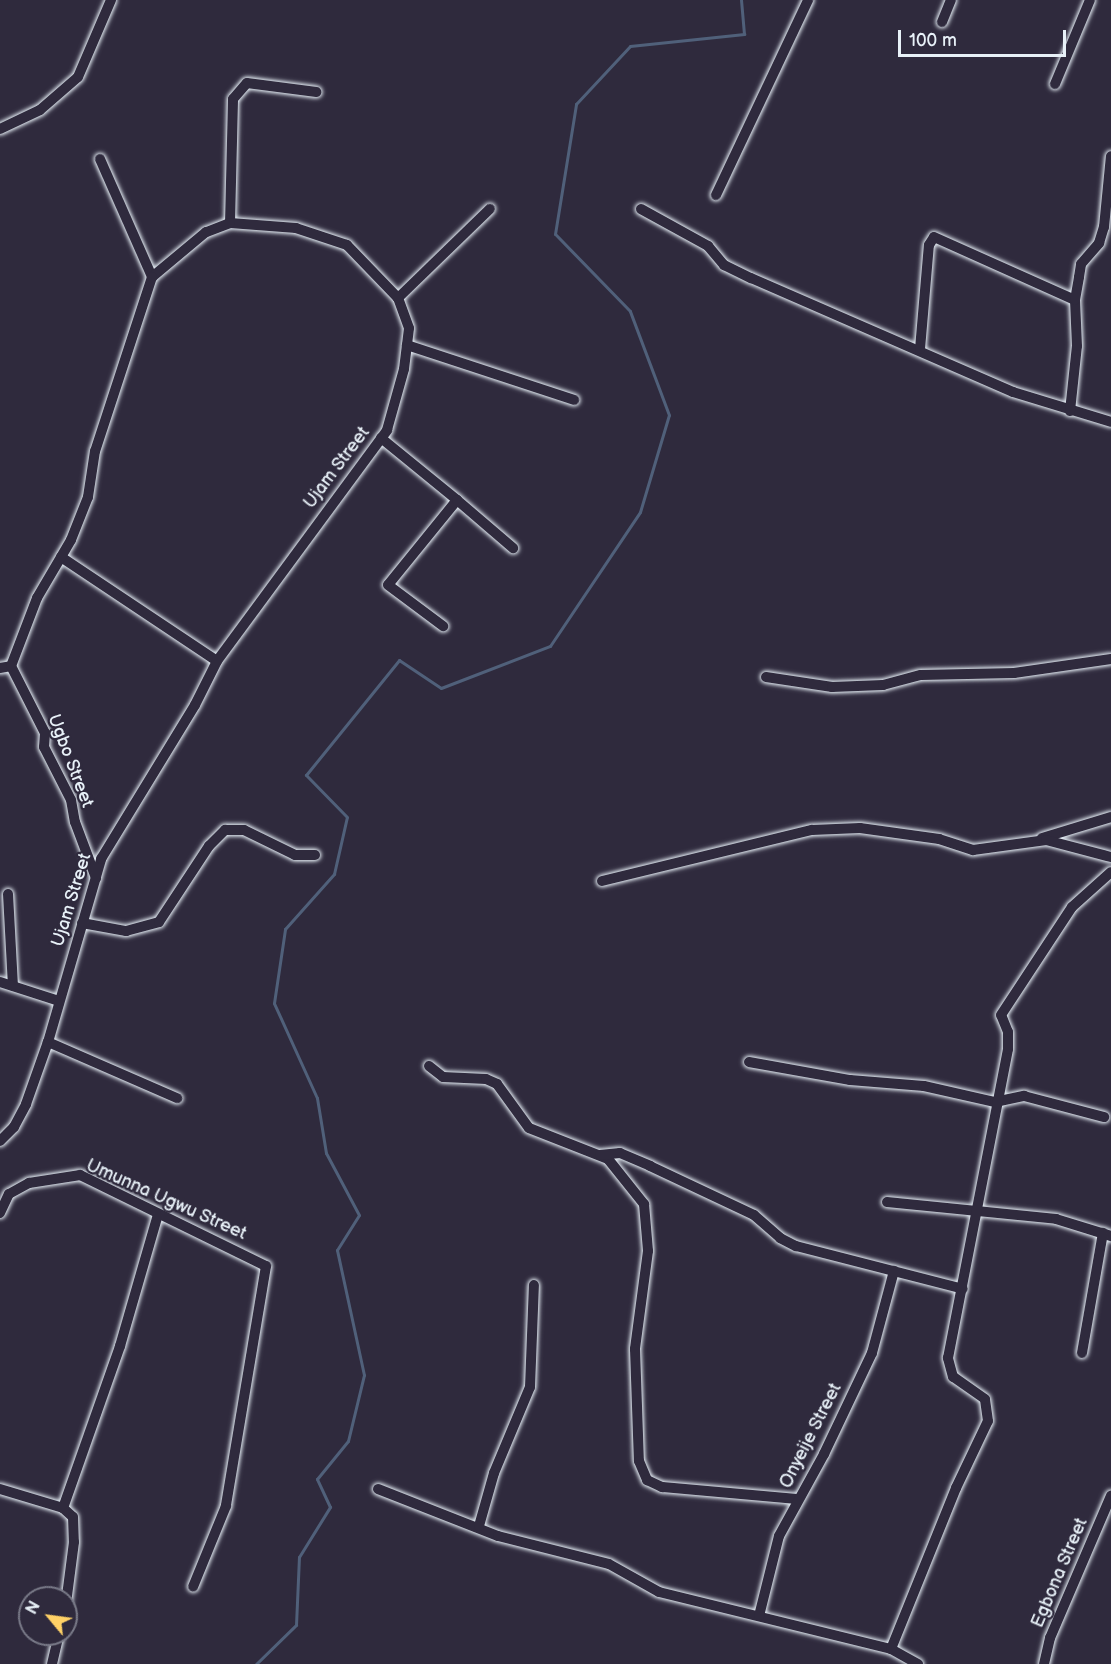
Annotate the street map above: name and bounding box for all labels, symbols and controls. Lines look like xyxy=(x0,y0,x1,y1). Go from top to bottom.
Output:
scale bar xyxy=(901,18,1069,56)
text: 100 m xyxy=(909,30,957,51)
street label: Ujam Street xyxy=(299,423,375,513)
street label: Ugbo Street xyxy=(42,711,98,811)
street label: Ujam Street xyxy=(48,851,96,949)
street label: Umunna Ugwu Street xyxy=(82,1155,250,1245)
street label: Onyeije Street xyxy=(775,1380,847,1492)
street label: Egbona Street xyxy=(1027,1515,1093,1631)
north arrow xyxy=(18,1586,78,1646)
text: N xyxy=(22,1598,45,1618)

